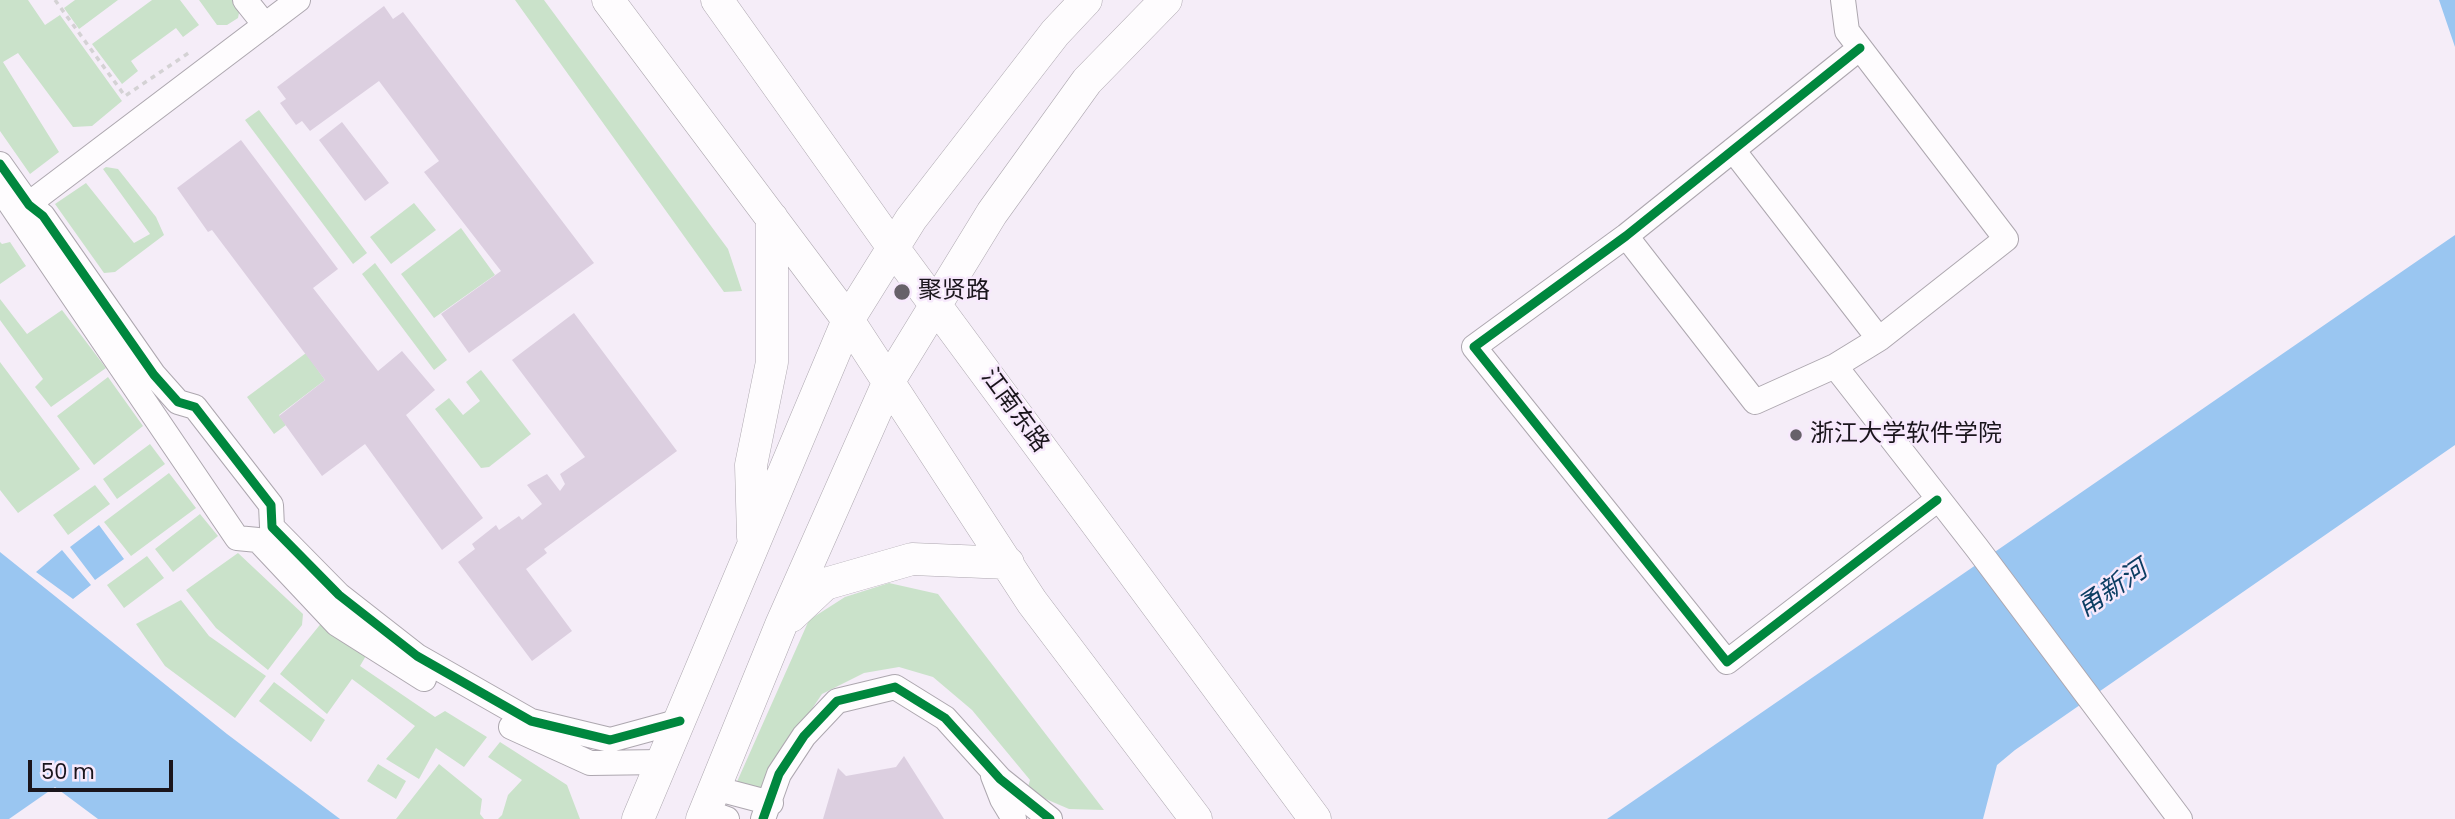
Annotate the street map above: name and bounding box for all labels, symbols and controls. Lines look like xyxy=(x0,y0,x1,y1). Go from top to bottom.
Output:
place label: 聚贤路 xyxy=(918,278,990,306)
marker: 聚贤路 xyxy=(892,282,912,302)
street label: 江南东路 xyxy=(974,364,1054,458)
place label: 浙江大学软件学院 xyxy=(1810,421,2002,449)
marker: 浙江大学软件学院 xyxy=(1788,427,1804,443)
water label: 甬新河 xyxy=(2072,555,2154,625)
scale bar xyxy=(32,746,177,790)
text: 50 m xyxy=(41,757,95,786)

